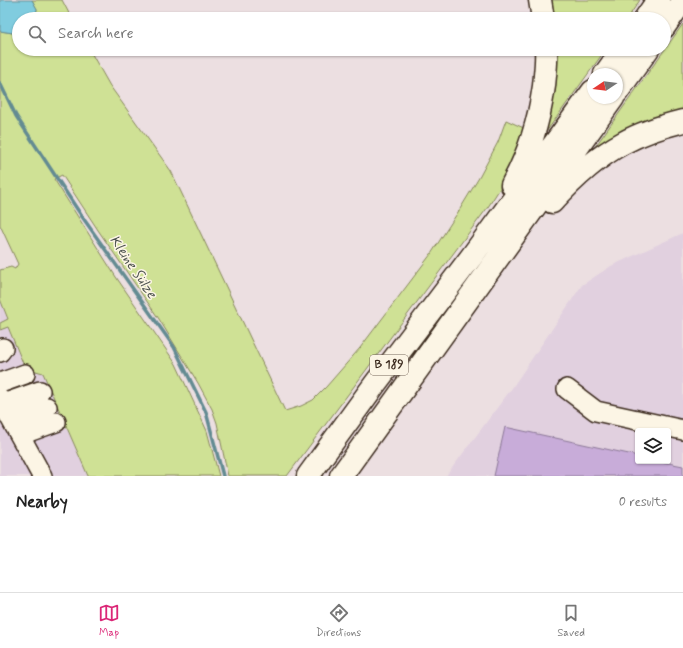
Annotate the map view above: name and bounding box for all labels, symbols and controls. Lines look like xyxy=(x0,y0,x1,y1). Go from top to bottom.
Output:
search box xyxy=(12,12,671,56)
icon: search xyxy=(26,23,48,45)
text: Search here xyxy=(58,24,134,44)
north arrow xyxy=(587,68,623,104)
water label: Kleine Sülze xyxy=(105,232,161,303)
road number: B 189 xyxy=(370,355,408,375)
map controls xyxy=(635,428,671,464)
button: layers xyxy=(635,428,671,464)
text: Nearby xyxy=(16,491,68,513)
text: 0 results xyxy=(619,494,667,511)
tab: Map xyxy=(98,602,120,640)
tab: Directions xyxy=(316,602,361,640)
tab: Saved xyxy=(557,602,585,640)

